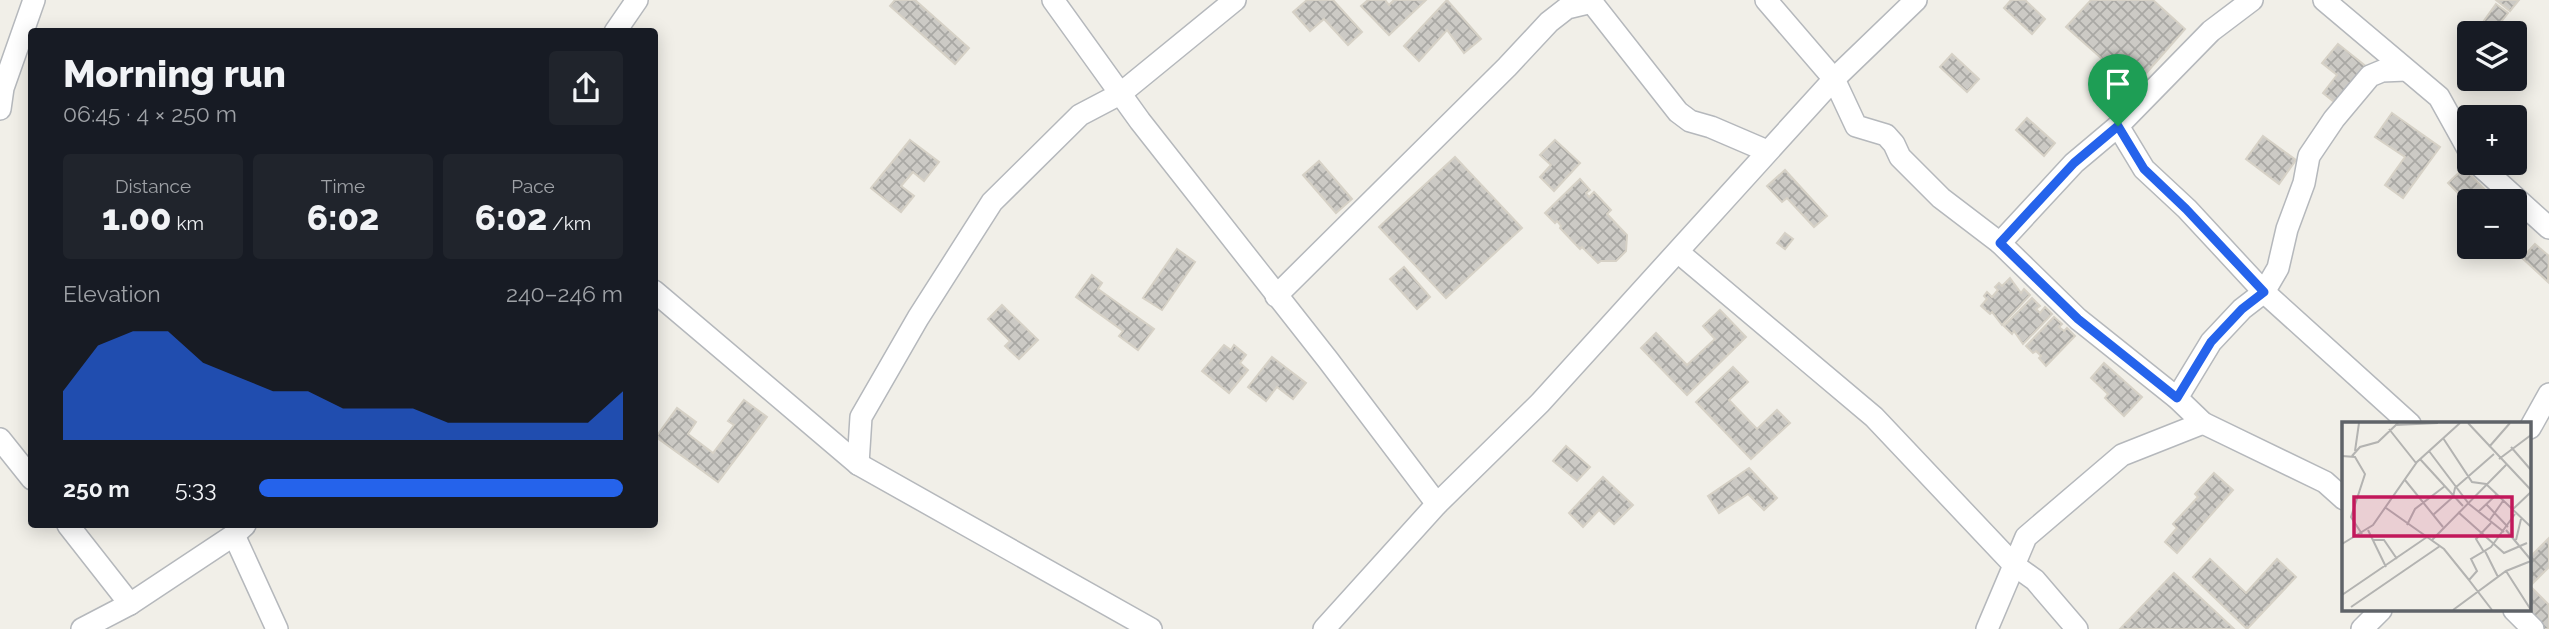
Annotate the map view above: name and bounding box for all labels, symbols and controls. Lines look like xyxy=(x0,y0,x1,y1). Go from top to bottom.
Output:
map controls xyxy=(2457,21,2527,259)
button: layers xyxy=(2457,21,2527,91)
text: Morning run xyxy=(63,51,286,96)
button: share xyxy=(549,51,623,125)
pin xyxy=(2088,54,2148,126)
icon: arrive xyxy=(2099,65,2137,103)
text: 06:45 · 4 × 250 m xyxy=(63,100,237,127)
button: + xyxy=(2457,105,2527,175)
text: Distance xyxy=(115,175,191,197)
text: Time xyxy=(321,175,365,197)
text: Pace xyxy=(511,175,555,197)
button: − xyxy=(2457,189,2527,259)
text: 1.00 xyxy=(102,197,172,238)
text: 6:02 xyxy=(307,197,379,238)
text: 6:02 xyxy=(475,197,547,238)
text: km xyxy=(172,212,204,234)
text: /km xyxy=(547,212,591,234)
text: Elevation xyxy=(63,280,161,307)
text: 240–246 m xyxy=(506,280,623,307)
inset map xyxy=(2342,422,2532,612)
text: 250 m xyxy=(63,475,130,502)
text: 5:33 xyxy=(175,475,216,502)

